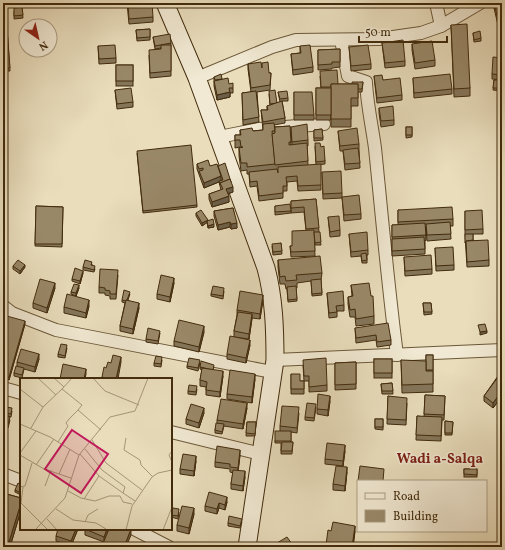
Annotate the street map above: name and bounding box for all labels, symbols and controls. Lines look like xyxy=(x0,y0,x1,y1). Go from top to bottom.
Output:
north arrow xyxy=(18,18,58,58)
scale bar xyxy=(359,18,447,44)
text: 50 m xyxy=(365,25,391,41)
text: N xyxy=(35,37,50,54)
inset map xyxy=(20,378,172,530)
district label: Wadi a-Salqa xyxy=(397,450,483,469)
legend xyxy=(357,480,487,532)
text: Road xyxy=(393,489,420,505)
text: Building xyxy=(393,509,438,525)

